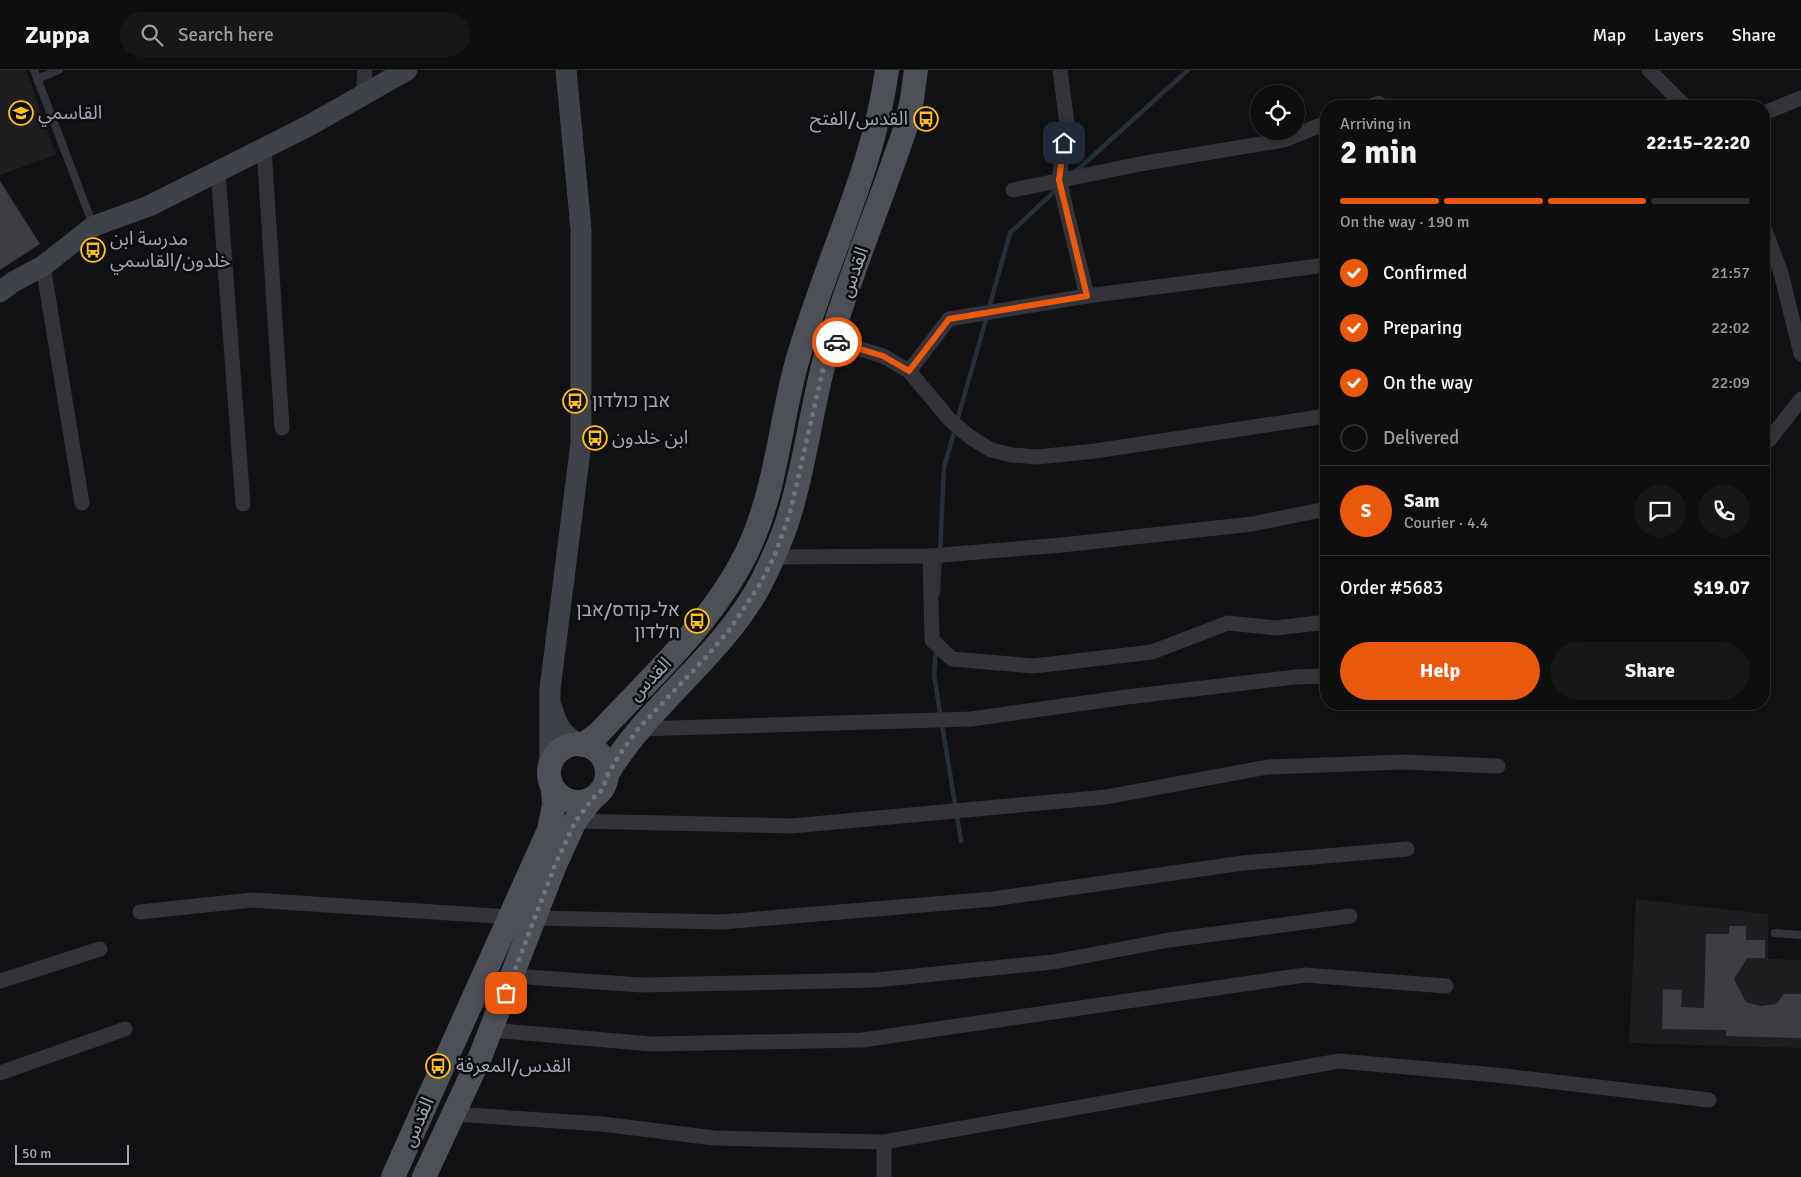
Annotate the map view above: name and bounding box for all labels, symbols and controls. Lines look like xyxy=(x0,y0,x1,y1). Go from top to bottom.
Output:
search box xyxy=(120,12,470,57)
text: Zuppa xyxy=(25,20,90,50)
icon: search xyxy=(138,21,166,49)
text: Search here xyxy=(178,23,274,47)
text: Map xyxy=(1593,24,1626,46)
text: Layers xyxy=(1654,24,1704,46)
text: Share xyxy=(1732,24,1776,46)
map controls xyxy=(1250,85,1305,140)
button: locate xyxy=(1250,85,1305,140)
school or university icon: القاسمي xyxy=(8,100,34,126)
place label: القاسمي xyxy=(38,101,102,127)
bus stop icon: القدس/الفتح xyxy=(913,106,939,132)
place label: القدس/الفتح xyxy=(810,107,908,133)
text: Arriving in xyxy=(1340,114,1411,134)
pin xyxy=(1043,122,1085,164)
icon: home xyxy=(1050,129,1078,157)
text: 22:15–22:20 xyxy=(1646,131,1750,155)
text: 2 min xyxy=(1340,133,1417,172)
text: On the way · 190 m xyxy=(1340,212,1470,232)
place label: مدرسة ابن خلدون/القاسمي xyxy=(110,227,231,275)
bus stop icon: مدرسة ابن خلدون/القاسمي xyxy=(80,237,106,263)
street label: القدس xyxy=(834,243,874,301)
icon: check xyxy=(1340,259,1368,287)
text: Confirmed xyxy=(1383,261,1467,285)
text: 21:57 xyxy=(1711,263,1750,283)
icon: check xyxy=(1340,314,1368,342)
text: Preparing xyxy=(1383,316,1462,340)
courier xyxy=(812,317,862,367)
text: 22:02 xyxy=(1711,318,1750,338)
icon: car xyxy=(823,328,851,356)
icon: check xyxy=(1340,369,1368,397)
text: On the way xyxy=(1383,371,1473,395)
text: 22:09 xyxy=(1711,373,1750,393)
bus stop icon: אבן כולדון xyxy=(562,388,588,414)
place label: אבן כולדון xyxy=(592,389,670,413)
bus stop icon: ابن خلدون xyxy=(582,425,608,451)
place label: ابن خلدون xyxy=(612,426,688,450)
text: Delivered xyxy=(1383,426,1459,450)
button: chat xyxy=(1634,485,1686,537)
button: phone xyxy=(1698,485,1750,537)
text: Sam xyxy=(1404,489,1440,513)
text: S xyxy=(1361,499,1371,523)
text: Courier · 4.4 xyxy=(1404,513,1488,533)
text: Order #5683 xyxy=(1340,576,1443,600)
text: $19.07 xyxy=(1693,576,1750,600)
place label: אל-קודס/אבן ח׳לדון xyxy=(576,598,680,644)
bus stop icon: אל-קודס/אבן ח׳לדון xyxy=(684,608,710,634)
button: Help xyxy=(1340,642,1540,700)
button: Share xyxy=(1550,642,1750,700)
street label: القدس xyxy=(623,652,677,706)
pin xyxy=(485,972,527,1014)
icon: bag xyxy=(492,979,520,1007)
bus stop icon: القدس/المعرفة xyxy=(425,1053,451,1079)
place label: القدس/المعرفة xyxy=(456,1054,571,1078)
street label: القدس xyxy=(396,1093,440,1151)
scale bar xyxy=(15,1142,129,1165)
text: 50 m xyxy=(22,1145,51,1162)

